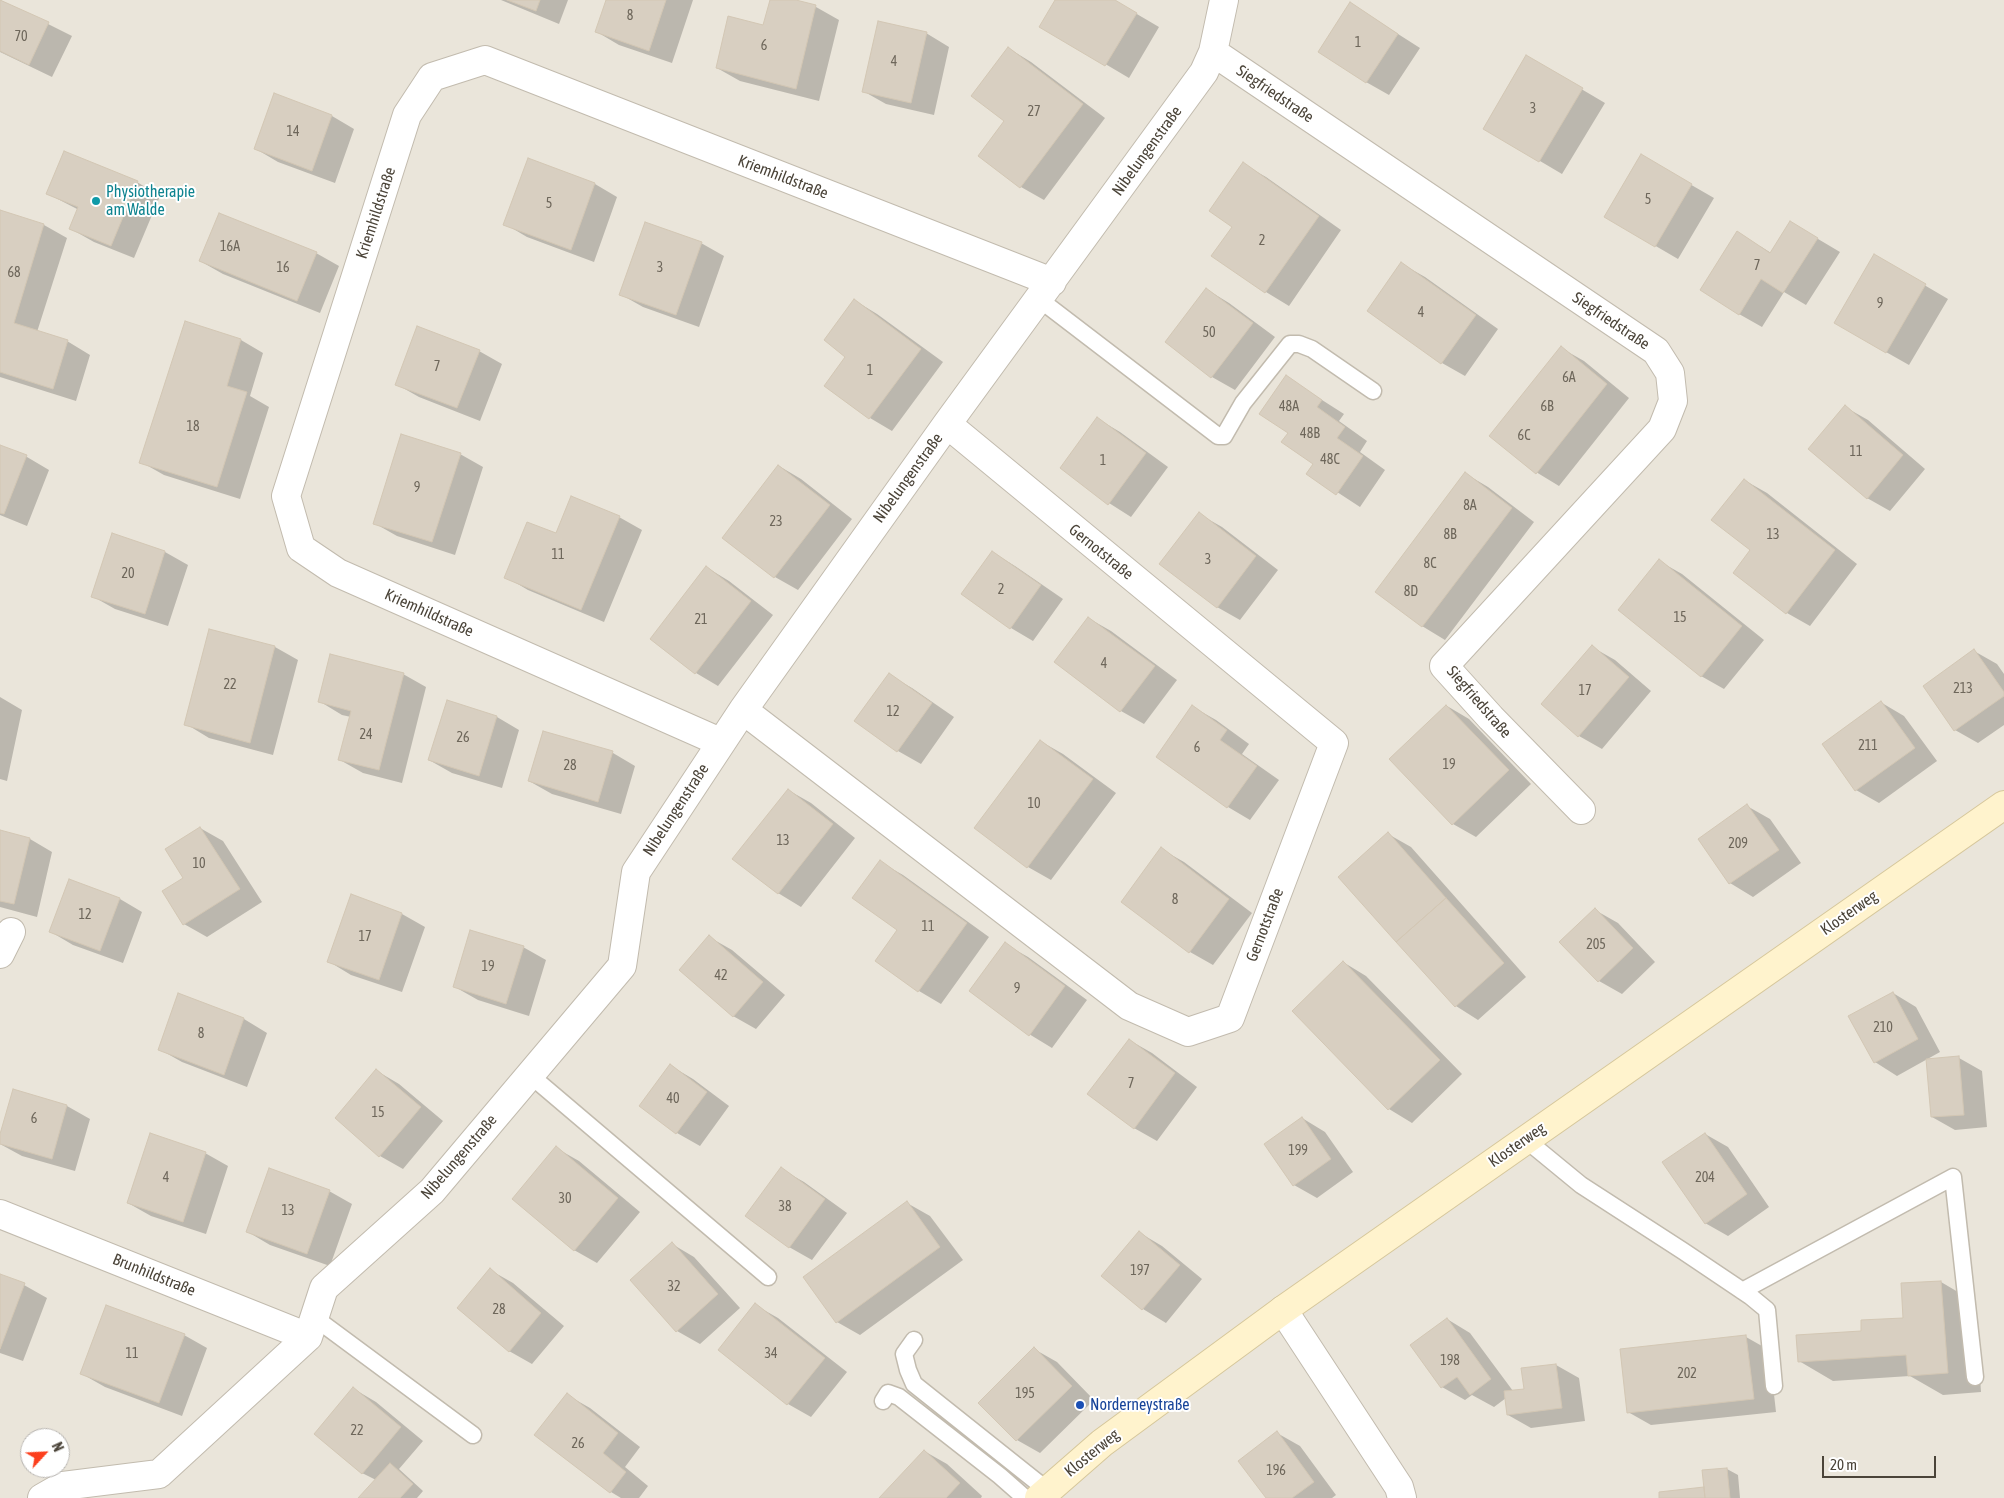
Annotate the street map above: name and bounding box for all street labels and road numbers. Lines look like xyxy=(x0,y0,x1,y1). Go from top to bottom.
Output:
street label: Siegfriedstraße xyxy=(1233,61,1317,127)
street label: Nibelungenstraße xyxy=(1108,102,1186,200)
street label: Kriemhildstraße xyxy=(735,151,831,203)
street label: Kriemhildstraße xyxy=(352,165,400,261)
street label: Siegfriedstraße xyxy=(1569,288,1653,354)
street label: Nibelungenstraße xyxy=(869,429,947,527)
street label: Gernotstraße xyxy=(1065,520,1137,584)
street label: Kriemhildstraße xyxy=(382,585,476,641)
street label: Siegfriedstraße xyxy=(1443,662,1515,742)
street label: Nibelungenstraße xyxy=(639,760,713,860)
street label: Gernotstraße xyxy=(1242,886,1288,964)
street label: Klosterweg xyxy=(1817,886,1881,940)
street label: Nibelungenstraße xyxy=(417,1111,501,1203)
street label: Klosterweg xyxy=(1485,1118,1549,1172)
street label: Brunhildstraße xyxy=(110,1250,198,1300)
street label: Klosterweg xyxy=(1061,1425,1123,1481)

